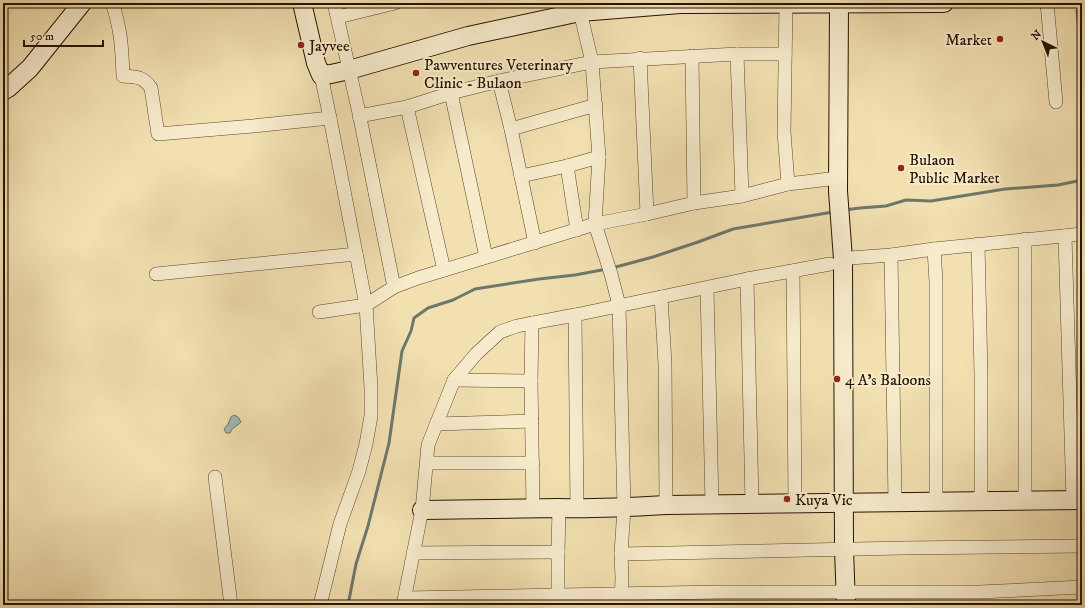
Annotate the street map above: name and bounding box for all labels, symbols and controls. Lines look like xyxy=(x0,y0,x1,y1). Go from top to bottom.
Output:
scale bar xyxy=(24,22,103,48)
north arrow xyxy=(1023,22,1063,62)
text: N xyxy=(1029,27,1045,44)
text: 50 m xyxy=(30,29,54,44)
place label: Market xyxy=(945,30,992,50)
marker: Market xyxy=(995,34,1005,44)
place label: Jayvee xyxy=(307,36,350,56)
marker: Jayvee xyxy=(296,40,306,50)
place label: Pawventures Veterinary Clinic - Bulaon xyxy=(424,55,573,93)
marker: Pawventures Veterinary Clinic - Bulaon xyxy=(411,68,421,78)
place label: Bulaon Public Market xyxy=(909,150,1000,188)
marker: Bulaon Public Market xyxy=(896,163,906,173)
place label: 4 A's Baloons xyxy=(845,370,931,390)
marker: 4 A's Baloons xyxy=(832,374,842,384)
place label: Kuya Vic xyxy=(795,490,853,510)
marker: Kuya Vic xyxy=(782,494,792,504)

